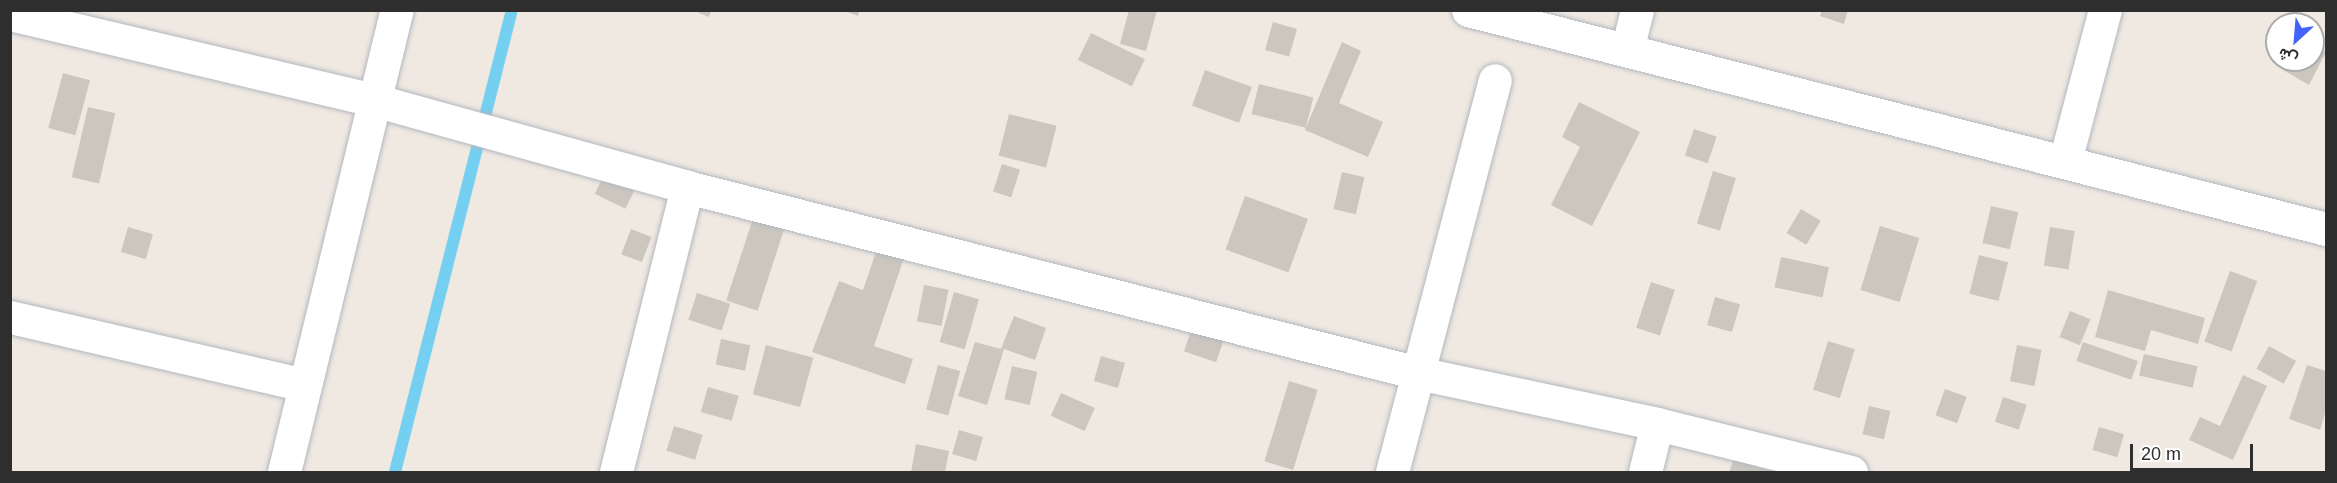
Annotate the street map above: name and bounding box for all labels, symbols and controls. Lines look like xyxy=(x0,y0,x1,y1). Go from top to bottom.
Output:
north arrow xyxy=(2265,12,2325,72)
text: ش xyxy=(2275,45,2300,69)
scale bar xyxy=(2133,432,2256,470)
text: 20 m xyxy=(2141,444,2181,464)

